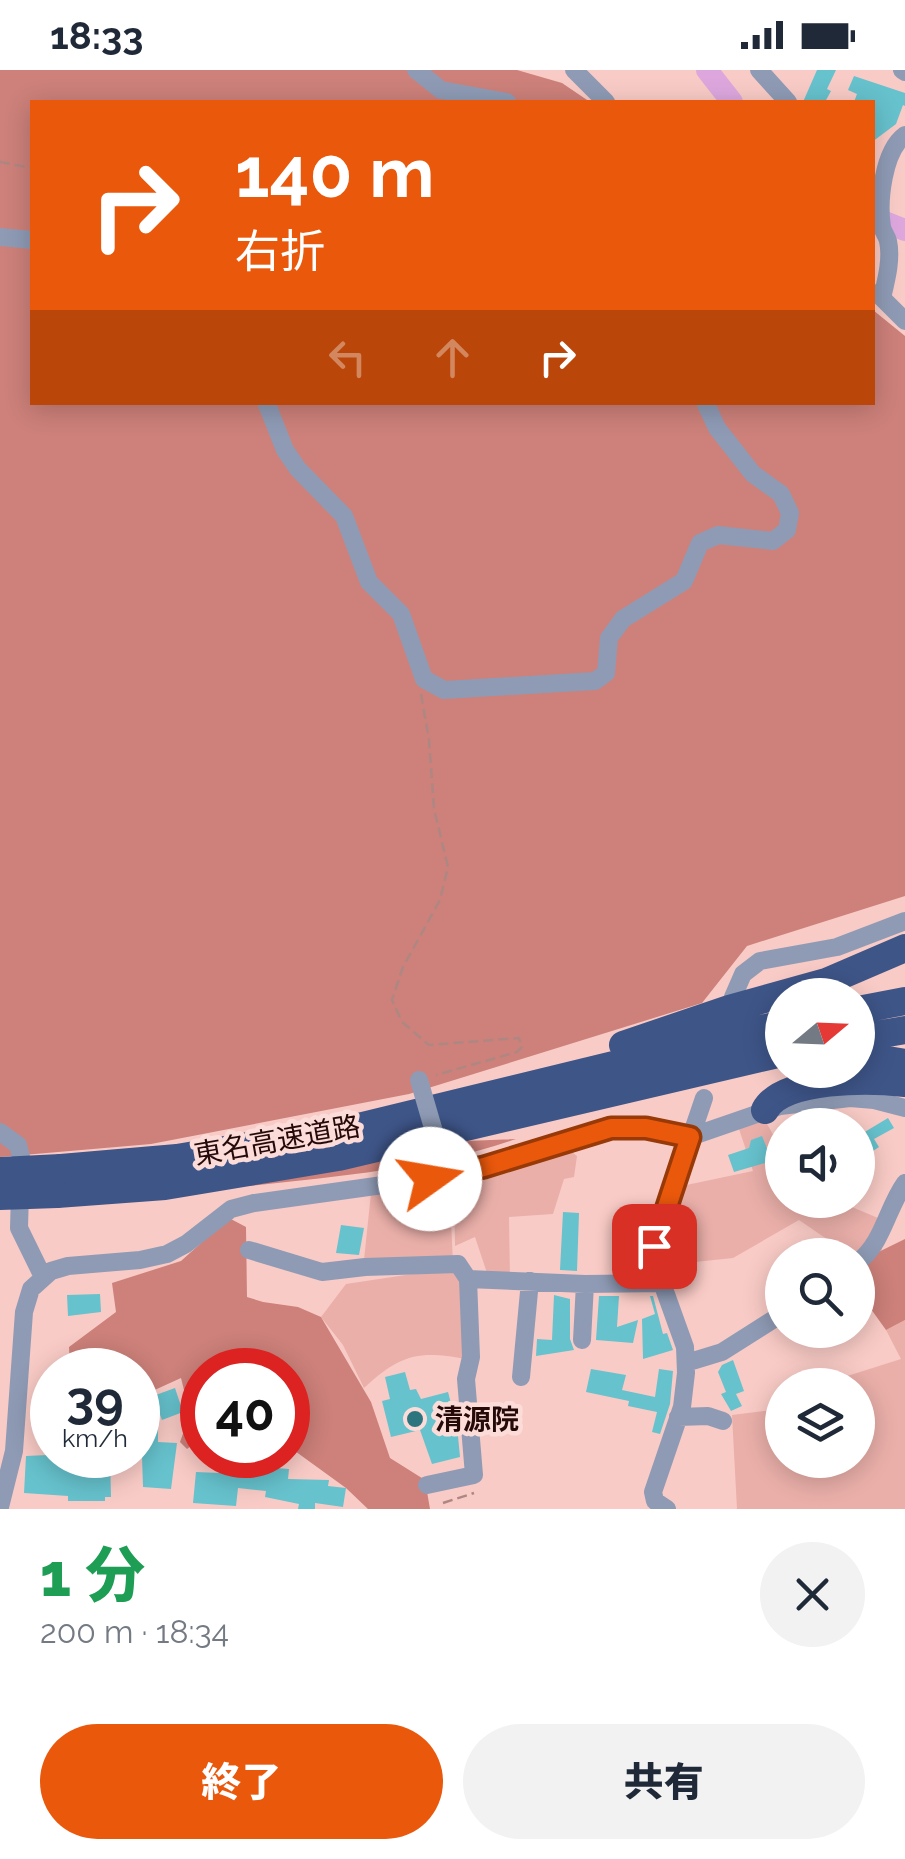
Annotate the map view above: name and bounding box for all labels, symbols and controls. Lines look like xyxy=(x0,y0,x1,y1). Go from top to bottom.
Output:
text: 18:33 xyxy=(50,13,144,58)
text: 140 m xyxy=(235,131,435,213)
icon: right xyxy=(70,140,200,270)
text: 右折 xyxy=(235,225,325,278)
icon: left xyxy=(320,330,375,385)
icon: ahead xyxy=(425,330,480,385)
icon: right xyxy=(530,330,585,385)
north arrow xyxy=(765,978,875,1088)
map controls xyxy=(765,978,875,1478)
button: sound xyxy=(765,1108,875,1218)
street label: 東名高速道路 xyxy=(191,1110,363,1171)
position arrow xyxy=(378,1127,482,1231)
pin xyxy=(612,1204,697,1289)
icon: arrive xyxy=(627,1219,682,1274)
button: search xyxy=(765,1238,875,1348)
speed limit sign: 40 xyxy=(180,1348,310,1478)
button: layers xyxy=(765,1368,875,1478)
text: 39 xyxy=(66,1371,124,1430)
place label: 清源院 xyxy=(435,1403,519,1436)
marker: 清源院 xyxy=(404,1408,426,1430)
text: km/h xyxy=(62,1423,128,1453)
text: 1 分 xyxy=(40,1540,145,1610)
button: close xyxy=(760,1542,865,1647)
text: 200 m · 18:34 xyxy=(40,1613,229,1650)
button: 終了 xyxy=(40,1724,443,1839)
button: 共有 xyxy=(463,1724,865,1839)

